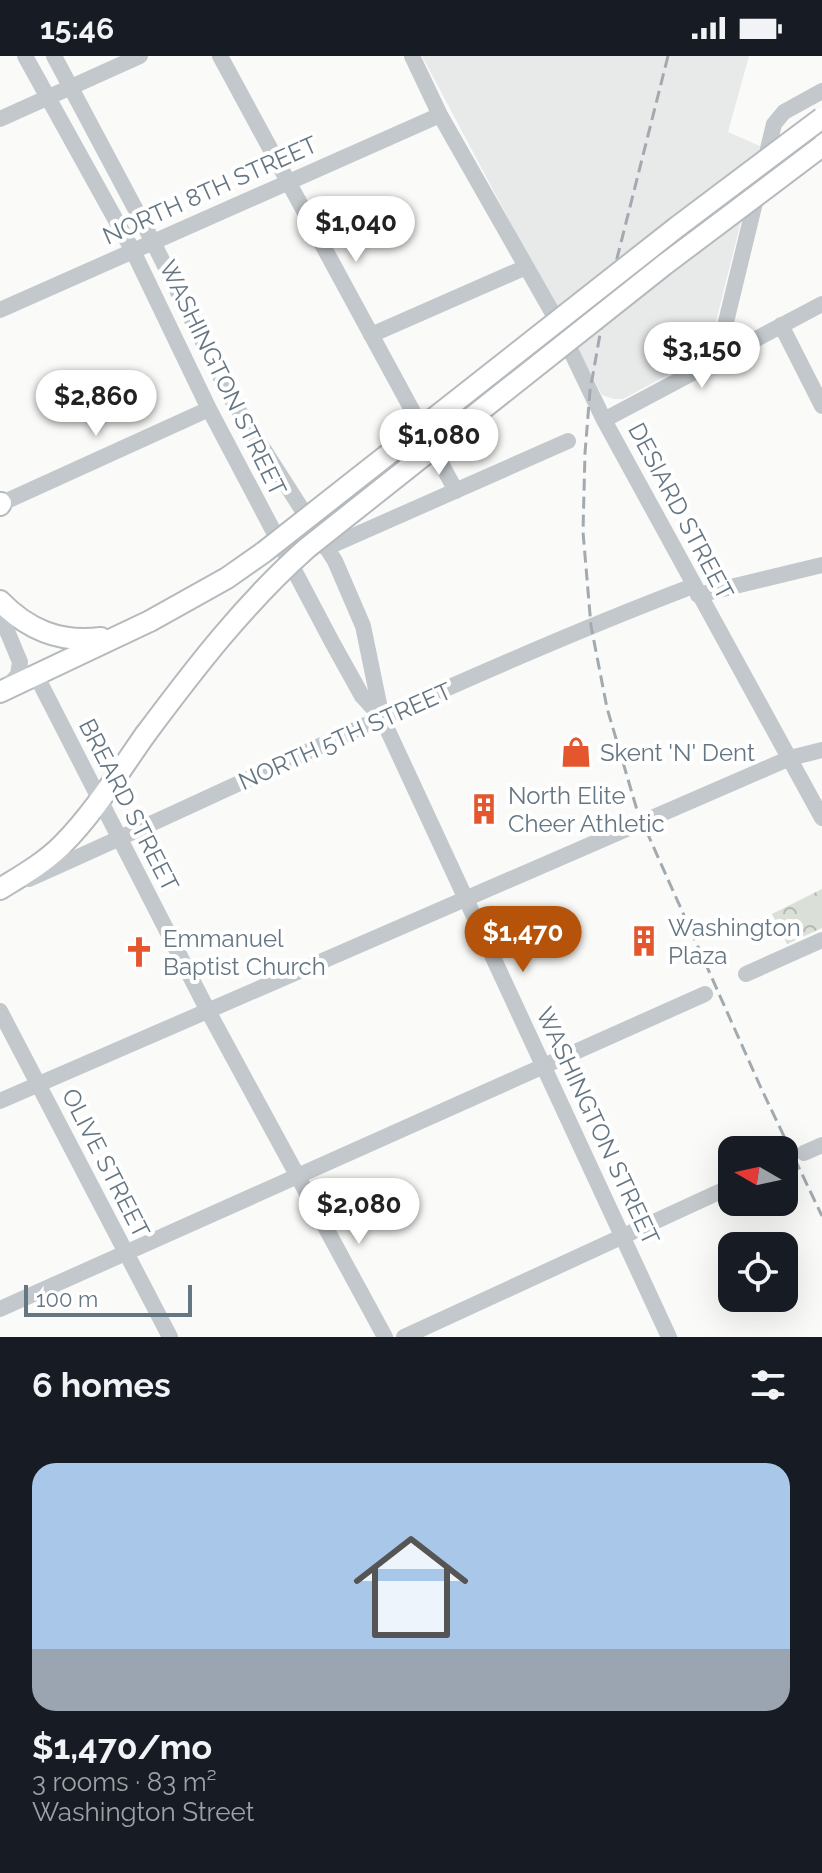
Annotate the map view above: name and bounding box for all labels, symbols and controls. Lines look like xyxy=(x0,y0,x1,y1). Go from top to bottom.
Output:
text: 15:46 xyxy=(40,11,114,46)
street label: NORTH 8TH STREET xyxy=(98,129,322,250)
pin: $1,040 xyxy=(291,196,421,264)
text: $1,040 xyxy=(315,207,397,237)
street label: WASHINGTON STREET xyxy=(153,255,293,501)
pin: $3,150 xyxy=(637,322,767,390)
text: $3,150 xyxy=(662,333,742,363)
pin: $2,860 xyxy=(31,370,161,438)
text: $2,860 xyxy=(54,381,138,411)
pin: $1,080 xyxy=(374,409,504,477)
street label: DESIARD STREET xyxy=(622,418,740,605)
text: $1,080 xyxy=(398,420,481,450)
street label: NORTH 5TH STREET xyxy=(234,676,456,796)
street label: BREARD STREET xyxy=(73,714,185,897)
shop icon: Skent 'N' Dent xyxy=(559,735,593,769)
place label: Skent 'N' Dent xyxy=(600,738,755,767)
place label: North Elite Cheer Athletic xyxy=(508,781,665,838)
building icon: North Elite Cheer Athletic xyxy=(467,792,501,826)
pin: $1,470 xyxy=(458,906,588,974)
place label: Washington Plaza xyxy=(668,913,801,970)
text: $1,470 xyxy=(483,917,563,947)
place label: Emmanuel Baptist Church xyxy=(163,924,326,981)
building icon: Washington Plaza xyxy=(627,924,661,958)
church icon: Emmanuel Baptist Church xyxy=(122,935,156,969)
street label: WASHINGTON STREET xyxy=(530,1003,666,1250)
street label: OLIVE STREET xyxy=(56,1083,156,1243)
north arrow xyxy=(718,1136,798,1216)
map controls xyxy=(718,1136,798,1312)
pin: $2,080 xyxy=(294,1178,424,1246)
text: $2,080 xyxy=(317,1189,401,1219)
button: locate xyxy=(718,1232,798,1312)
scale bar xyxy=(24,1281,192,1317)
text: 100 m xyxy=(36,1286,98,1312)
icon: filters xyxy=(746,1363,790,1407)
text: 6 homes xyxy=(32,1365,171,1405)
icon: home xyxy=(339,1515,483,1659)
text: $1,470/mo xyxy=(32,1727,212,1767)
text: 3 rooms · 83 m² xyxy=(32,1767,217,1797)
text: Washington Street xyxy=(32,1797,254,1827)

